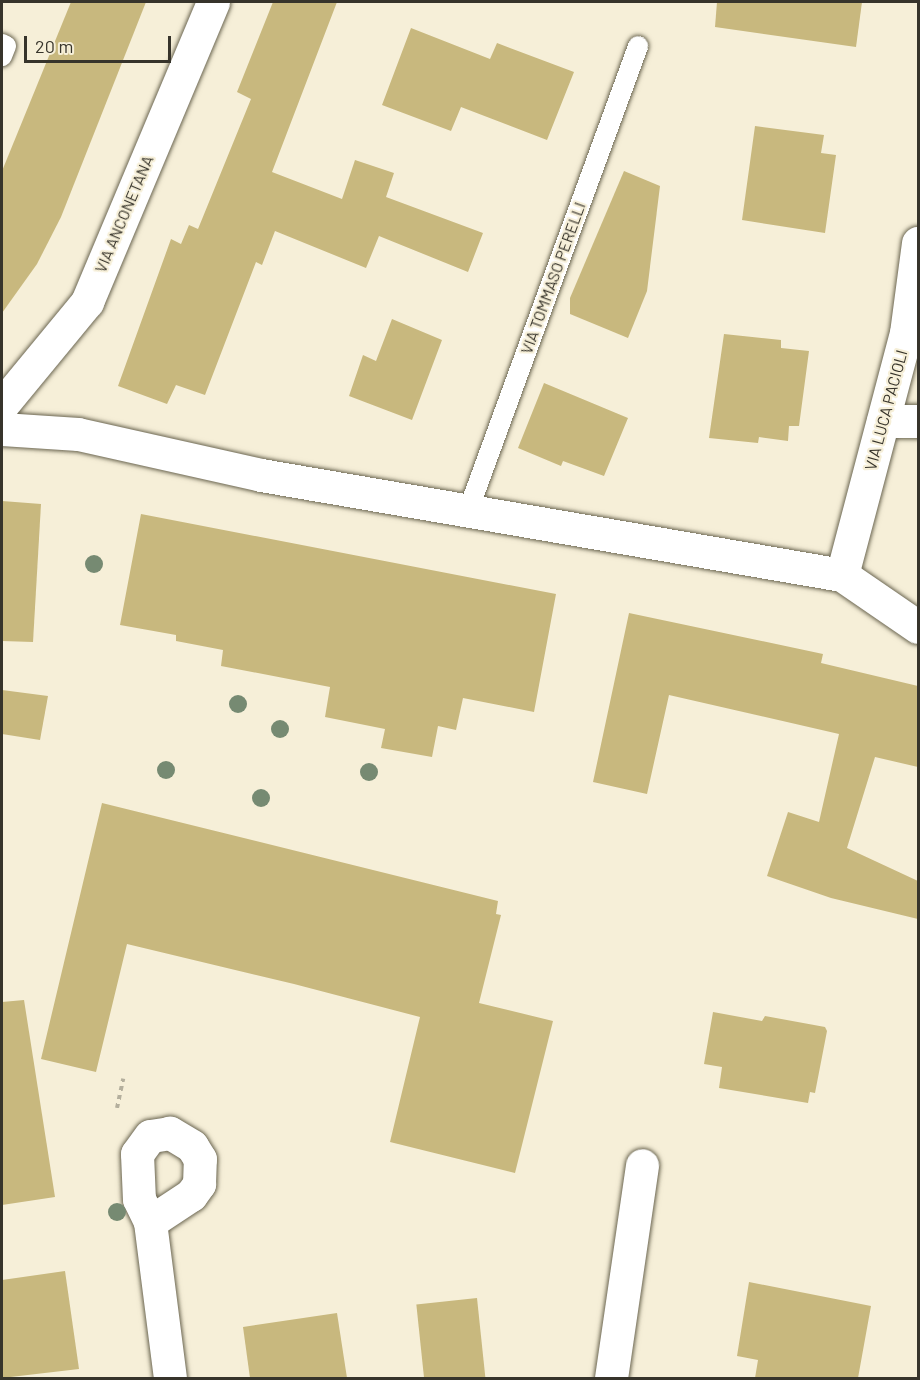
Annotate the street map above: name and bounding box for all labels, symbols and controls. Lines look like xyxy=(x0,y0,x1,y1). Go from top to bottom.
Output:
scale bar xyxy=(27,24,174,62)
text: 20 m xyxy=(35,35,73,57)
street label: VIA ANCONETANA xyxy=(91,153,157,275)
street label: VIA TOMMASO PERELLI xyxy=(517,199,589,357)
street label: VIA LUCA PACIOLI xyxy=(861,348,911,472)

